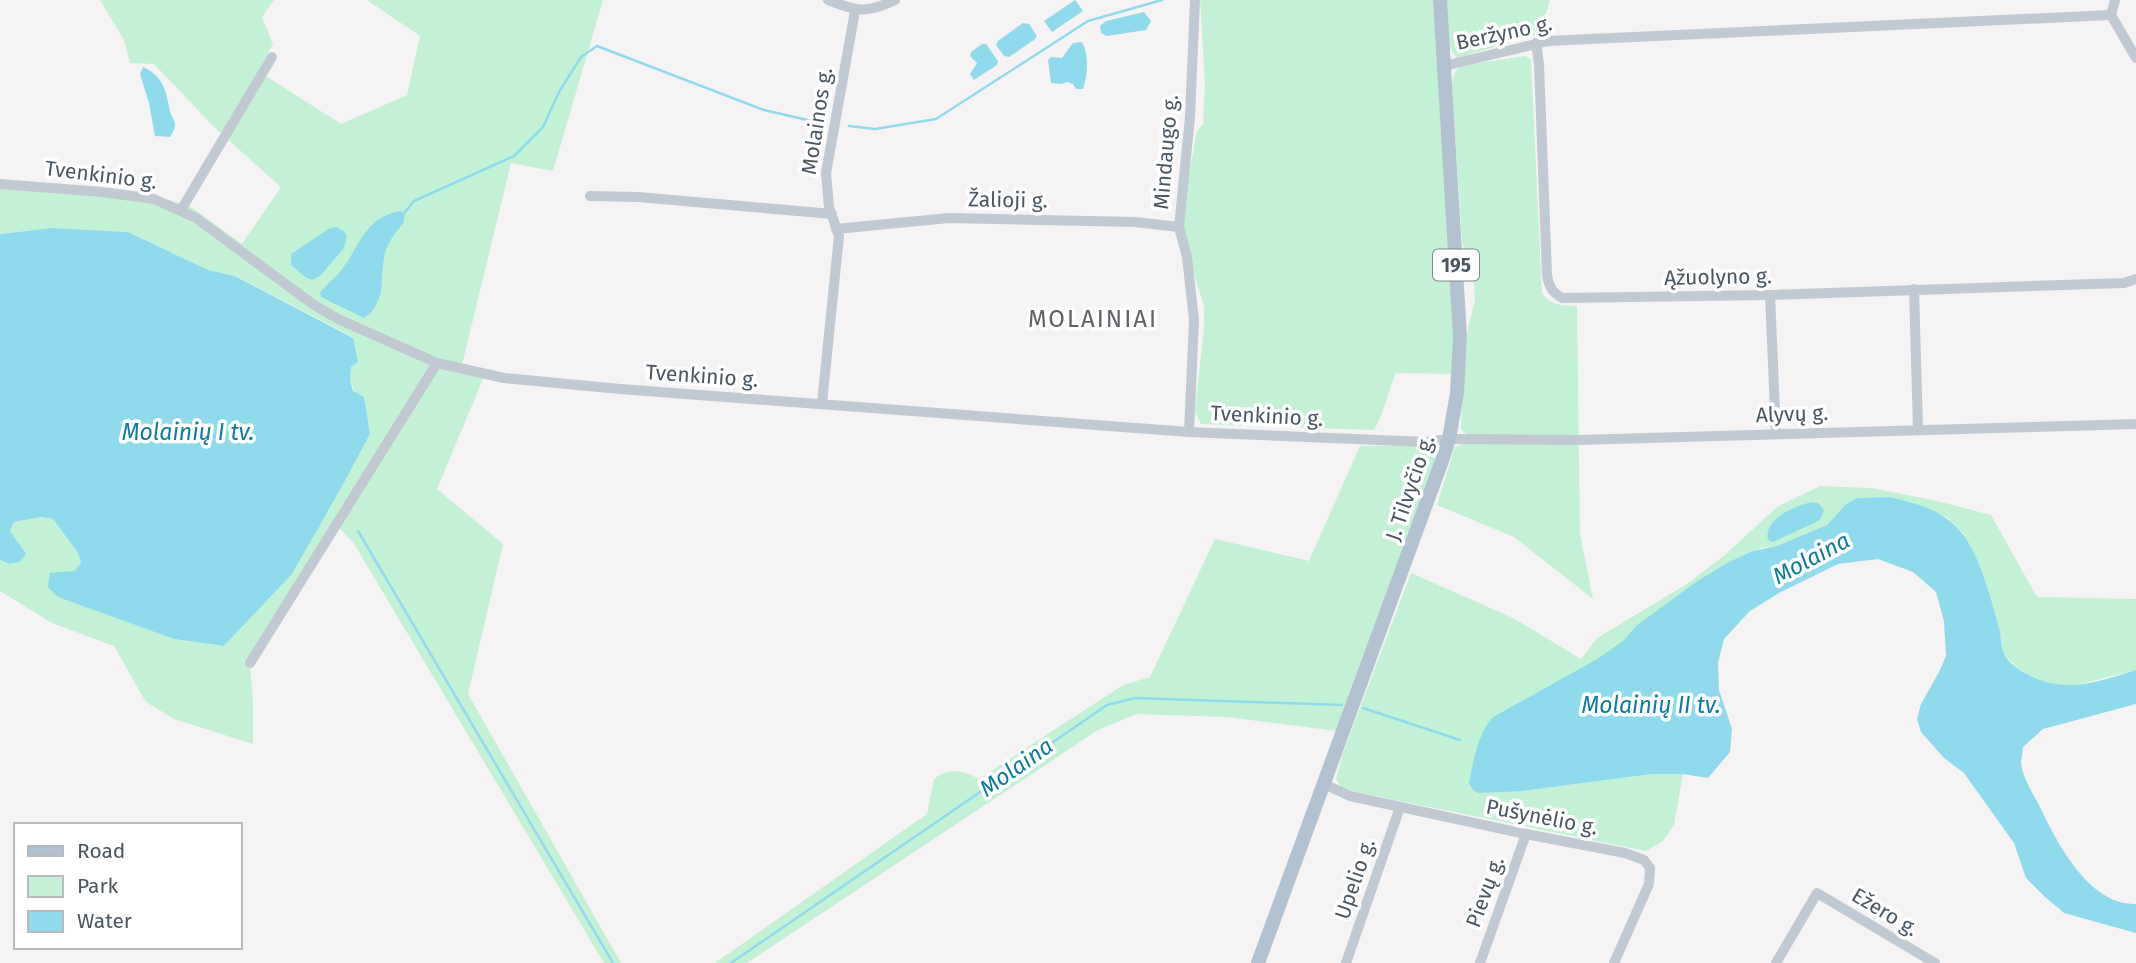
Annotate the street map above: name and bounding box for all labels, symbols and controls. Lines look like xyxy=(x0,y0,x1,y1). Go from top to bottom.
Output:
street label: Beržyno g. xyxy=(1454,10,1554,56)
street label: Molainos g. xyxy=(796,66,838,176)
street label: Mindaugo g. xyxy=(1148,94,1184,210)
street label: Tvenkinio g. xyxy=(43,155,159,195)
street label: Žalioji g. xyxy=(968,186,1048,214)
road number: 195 xyxy=(1433,249,1479,280)
street label: Ąžuolyno g. xyxy=(1664,263,1772,291)
district label: MOLAINIAI xyxy=(1028,305,1158,333)
street label: Tvenkinio g. xyxy=(645,359,759,393)
street label: Tvenkinio g. xyxy=(1210,400,1324,432)
street label: Alyvų g. xyxy=(1755,400,1829,428)
water label: Molainių I tv. xyxy=(122,418,254,446)
street label: J. Tilvyčio g. xyxy=(1380,432,1440,544)
water label: Molaina xyxy=(1768,526,1854,590)
water label: Molainių II tv. xyxy=(1581,691,1721,719)
water label: Molaina xyxy=(974,732,1058,802)
street label: Pušynėlio g. xyxy=(1484,793,1600,841)
legend xyxy=(14,823,242,949)
street label: Upelio g. xyxy=(1329,835,1381,923)
text: Road xyxy=(77,838,125,864)
street label: Pievų g. xyxy=(1460,853,1510,931)
text: Park xyxy=(77,873,119,899)
street label: Ežero g. xyxy=(1847,882,1923,942)
text: Water xyxy=(77,908,132,934)

